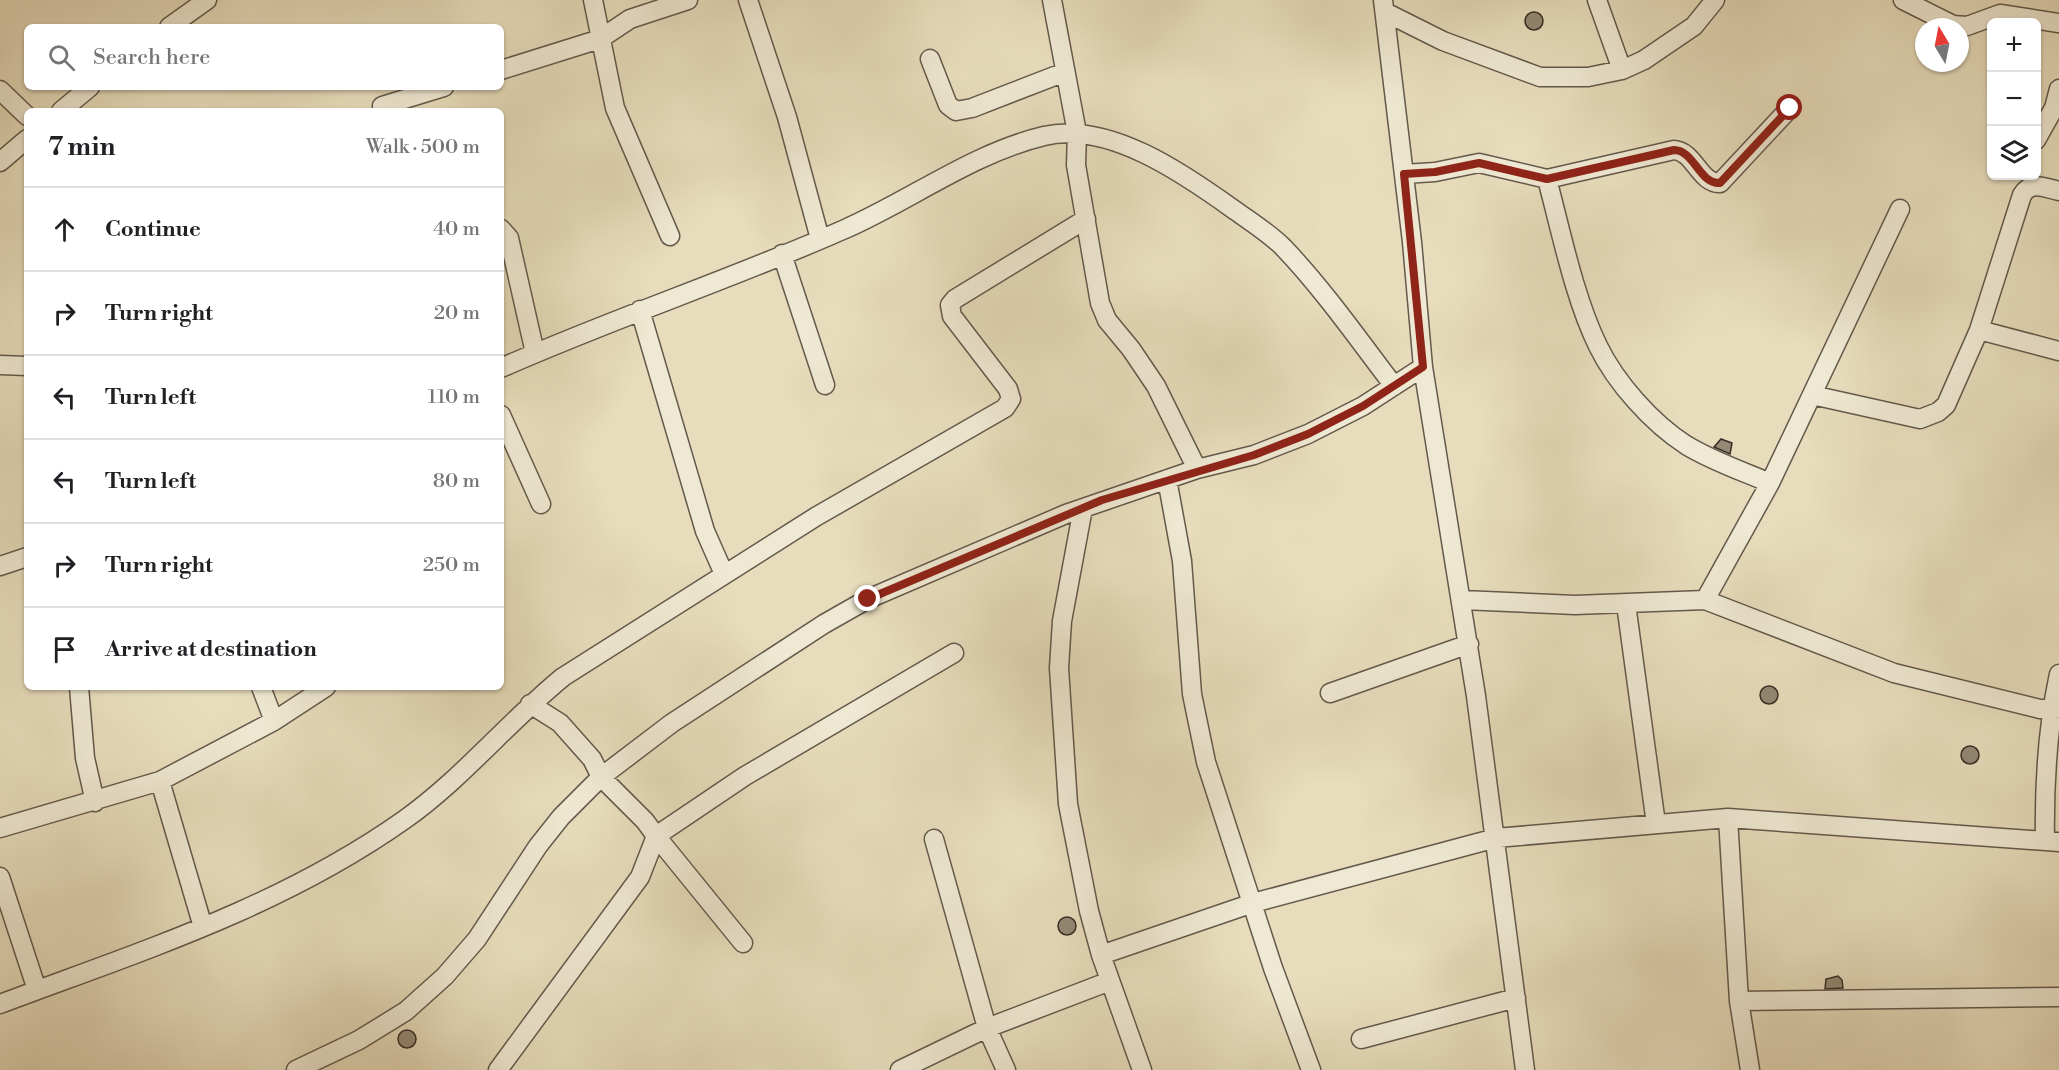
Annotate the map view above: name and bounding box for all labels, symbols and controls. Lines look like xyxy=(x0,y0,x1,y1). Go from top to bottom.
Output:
north arrow xyxy=(1915,18,1969,72)
map controls xyxy=(1987,18,2041,180)
button: + xyxy=(1987,18,2041,72)
search box xyxy=(24,24,504,90)
icon: search xyxy=(45,41,78,74)
text: Search here xyxy=(93,44,210,71)
button: − xyxy=(1987,72,2041,126)
route start xyxy=(1776,94,1802,120)
button: layers xyxy=(1987,126,2041,180)
text: 7 min xyxy=(48,131,115,163)
text: Walk · 500 m xyxy=(366,135,480,160)
icon: ahead xyxy=(48,213,81,246)
text: Continue xyxy=(105,216,201,243)
text: 40 m xyxy=(433,217,480,242)
icon: right xyxy=(48,297,81,330)
text: Turn right xyxy=(105,300,213,327)
text: 20 m xyxy=(434,301,480,326)
icon: left xyxy=(48,381,81,414)
text: Turn left xyxy=(105,384,196,411)
text: 110 m xyxy=(428,385,480,410)
icon: left xyxy=(48,465,81,498)
text: Turn left xyxy=(105,468,196,495)
text: 80 m xyxy=(433,469,480,494)
icon: right xyxy=(48,549,81,582)
text: Turn right xyxy=(105,552,213,579)
text: 250 m xyxy=(423,553,480,578)
route end xyxy=(854,585,880,611)
icon: arrive xyxy=(48,633,81,666)
text: Arrive at destination xyxy=(105,636,317,663)

